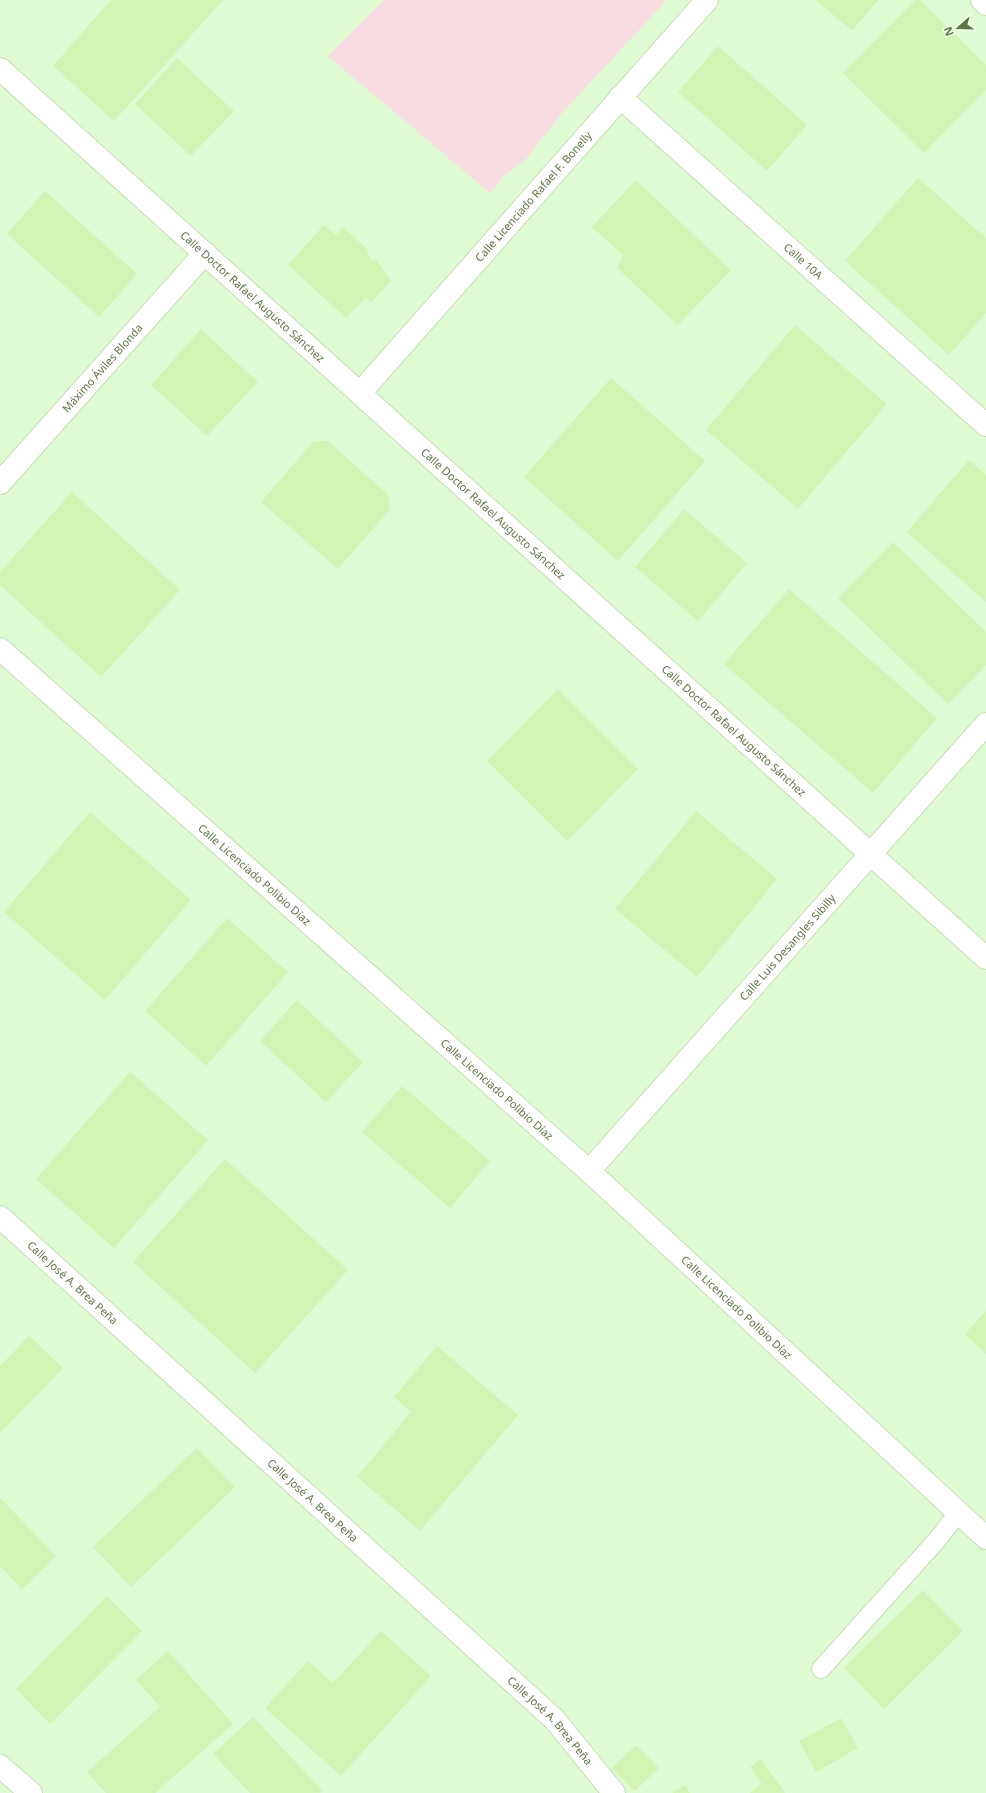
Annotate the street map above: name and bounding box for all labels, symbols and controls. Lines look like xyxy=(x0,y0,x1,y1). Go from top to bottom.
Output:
north arrow xyxy=(938,8,978,48)
text: N xyxy=(940,25,957,38)
street label: Calle Licenciado Rafael F. Bonelly xyxy=(471,128,595,265)
street label: Calle Doctor Rafael Augusto Sánchez xyxy=(177,227,328,365)
street label: Calle 10A xyxy=(781,239,827,283)
street label: Máximo Áviles Blonda xyxy=(59,320,146,415)
street label: Calle Doctor Rafael Augusto Sánchez xyxy=(418,444,569,582)
street label: Calle Doctor Rafael Augusto Sánchez xyxy=(659,661,810,799)
street label: Calle Licenciado Polibio Díaz xyxy=(195,820,314,928)
street label: Calle Luis Desangles Sibilly xyxy=(736,890,839,1004)
street label: Calle Licenciado Polibio Díaz xyxy=(438,1035,557,1143)
street label: Calle José A. Brea Peña xyxy=(24,1237,121,1327)
street label: Calle Licenciado Polibio Díaz xyxy=(678,1252,796,1362)
street label: Calle José A. Brea Peña xyxy=(264,1455,362,1545)
street label: Calle José A. Brea Peña xyxy=(505,1673,596,1768)

